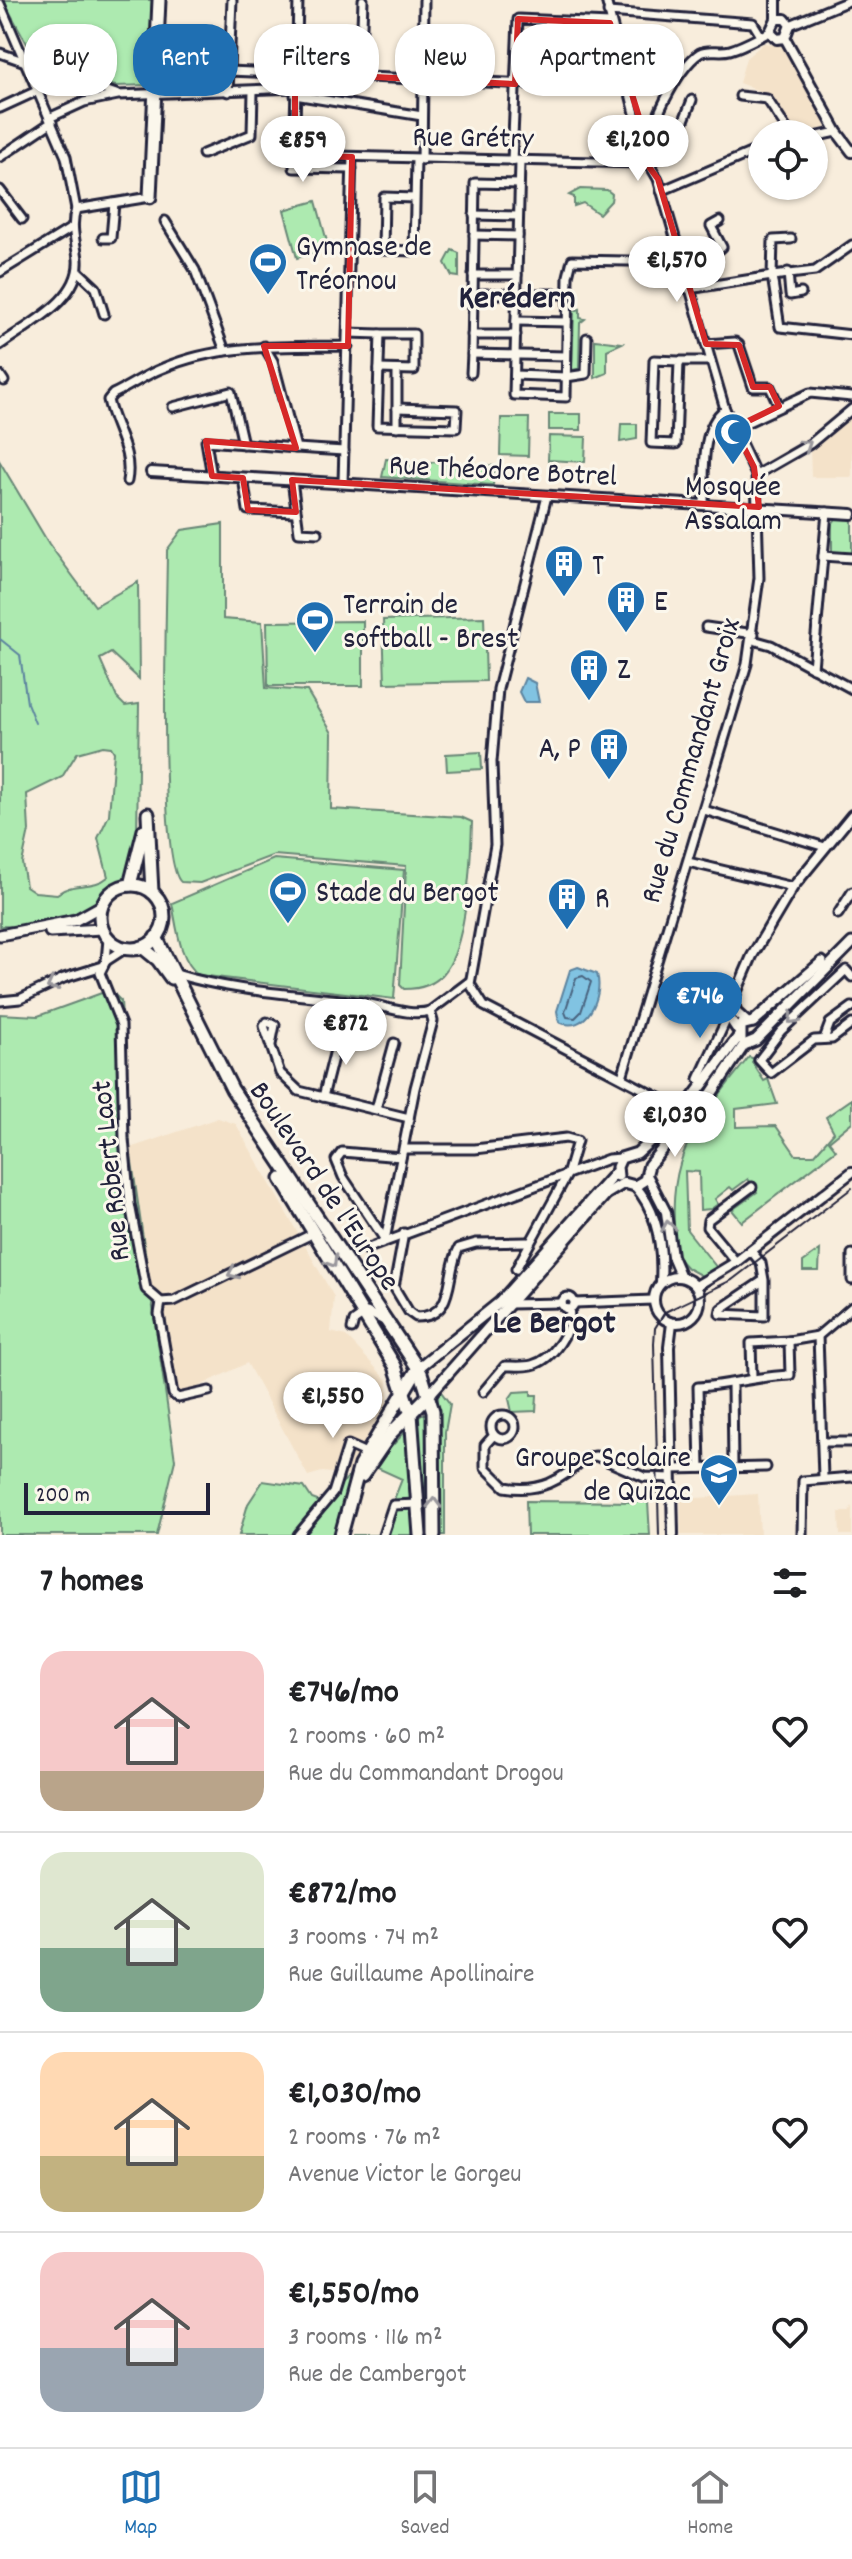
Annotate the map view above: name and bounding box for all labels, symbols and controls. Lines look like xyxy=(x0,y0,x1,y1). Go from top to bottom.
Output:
chip: Buy xyxy=(24,24,117,96)
chip: Rent xyxy=(133,24,238,96)
chip: Filters xyxy=(254,24,379,96)
chip: New xyxy=(395,24,495,96)
chip: Apartment xyxy=(511,24,684,96)
pin: €1,200 xyxy=(573,115,703,183)
pin: €859 xyxy=(256,116,350,184)
street label: Rue Grétry xyxy=(412,118,535,163)
map controls xyxy=(748,120,828,200)
button: locate xyxy=(748,120,828,200)
text: €1,200 xyxy=(606,122,670,159)
text: €859 xyxy=(279,123,327,160)
place label: Gymnase de Tréornou xyxy=(296,228,432,305)
pin: €1,570 xyxy=(612,236,742,304)
sports icon: Gymnase de Tréornou xyxy=(247,241,289,296)
text: €1,570 xyxy=(646,243,708,280)
district label: Kerédern xyxy=(458,276,576,325)
mosque icon: Mosquée Assalam xyxy=(712,411,754,466)
one-way arrow xyxy=(798,439,812,454)
street label: Rue Théodore Botrel xyxy=(388,446,618,501)
place label: Mosquée Assalam xyxy=(684,468,782,545)
building icon: T xyxy=(543,543,585,598)
place label: T xyxy=(592,547,604,590)
building icon: E xyxy=(605,579,647,634)
place label: E xyxy=(654,583,668,626)
place label: Terrain de softball - Brest xyxy=(343,586,518,663)
sports icon: Terrain de softball - Brest xyxy=(294,599,336,654)
street label: Rue du Commandant Groix xyxy=(632,614,755,909)
building icon: Z xyxy=(568,647,610,702)
place label: Z xyxy=(617,651,631,694)
building icon: A, P xyxy=(588,726,630,781)
place label: A, P xyxy=(538,730,581,773)
sports icon: Stade du Bergot xyxy=(267,870,309,925)
place label: Stade du Bergot xyxy=(316,874,499,917)
building icon: R xyxy=(546,876,588,931)
place label: R xyxy=(595,880,610,923)
pin: €746 xyxy=(653,972,747,1040)
one-way arrow xyxy=(46,975,60,990)
text: €746 xyxy=(676,979,724,1016)
pin: €872 xyxy=(299,999,393,1067)
text: €872 xyxy=(323,1006,369,1043)
one-way arrow xyxy=(788,1010,803,1024)
street label: Boulevard de l'Europe xyxy=(236,1074,409,1301)
street label: Rue Robert Laot xyxy=(83,1078,144,1263)
pin: €1,030 xyxy=(610,1091,740,1159)
text: €1,030 xyxy=(642,1098,708,1135)
one-way arrow xyxy=(660,1219,677,1232)
one-way arrow xyxy=(322,1253,337,1268)
one-way arrow xyxy=(227,1264,242,1280)
district label: Le Bergot xyxy=(493,1301,616,1350)
pin: €1,550 xyxy=(268,1372,398,1440)
text: €1,550 xyxy=(301,1379,365,1416)
place label: Groupe Scolaire de Quizac xyxy=(515,1439,691,1516)
school or university icon: Groupe Scolaire de Quizac xyxy=(698,1452,740,1507)
scale bar xyxy=(24,1479,210,1515)
text: 200 m xyxy=(36,1481,90,1512)
one-way arrow xyxy=(426,1496,443,1509)
text: 7 homes xyxy=(40,1559,144,1608)
icon: filters xyxy=(768,1561,812,1605)
text: €746/mo xyxy=(288,1670,399,1719)
icon: home xyxy=(104,1683,200,1779)
icon: heart xyxy=(768,1709,812,1753)
text: 2 rooms · 60 m² xyxy=(288,1719,445,1756)
text: Rue du Commandant Drogou xyxy=(288,1756,564,1793)
text: €872/mo xyxy=(288,1871,397,1920)
icon: home xyxy=(104,1884,200,1980)
icon: heart xyxy=(768,1910,812,1954)
text: 3 rooms · 74 m² xyxy=(288,1920,439,1957)
text: Rue Guillaume Apollinaire xyxy=(288,1957,534,1994)
text: €1,030/mo xyxy=(288,2071,421,2120)
icon: home xyxy=(104,2084,200,2180)
icon: heart xyxy=(768,2110,812,2154)
text: 2 rooms · 76 m² xyxy=(288,2120,441,2157)
text: Avenue Victor le Gorgeu xyxy=(288,2157,522,2194)
text: €1,550/mo xyxy=(288,2271,419,2320)
icon: home xyxy=(104,2284,200,2380)
icon: heart xyxy=(768,2310,812,2354)
text: 3 rooms · 116 m² xyxy=(288,2320,442,2357)
text: Rue de Cambergot xyxy=(288,2357,467,2394)
tab: Map xyxy=(119,2465,163,2544)
tab: Saved xyxy=(400,2465,450,2544)
tab: Home xyxy=(687,2465,733,2544)

